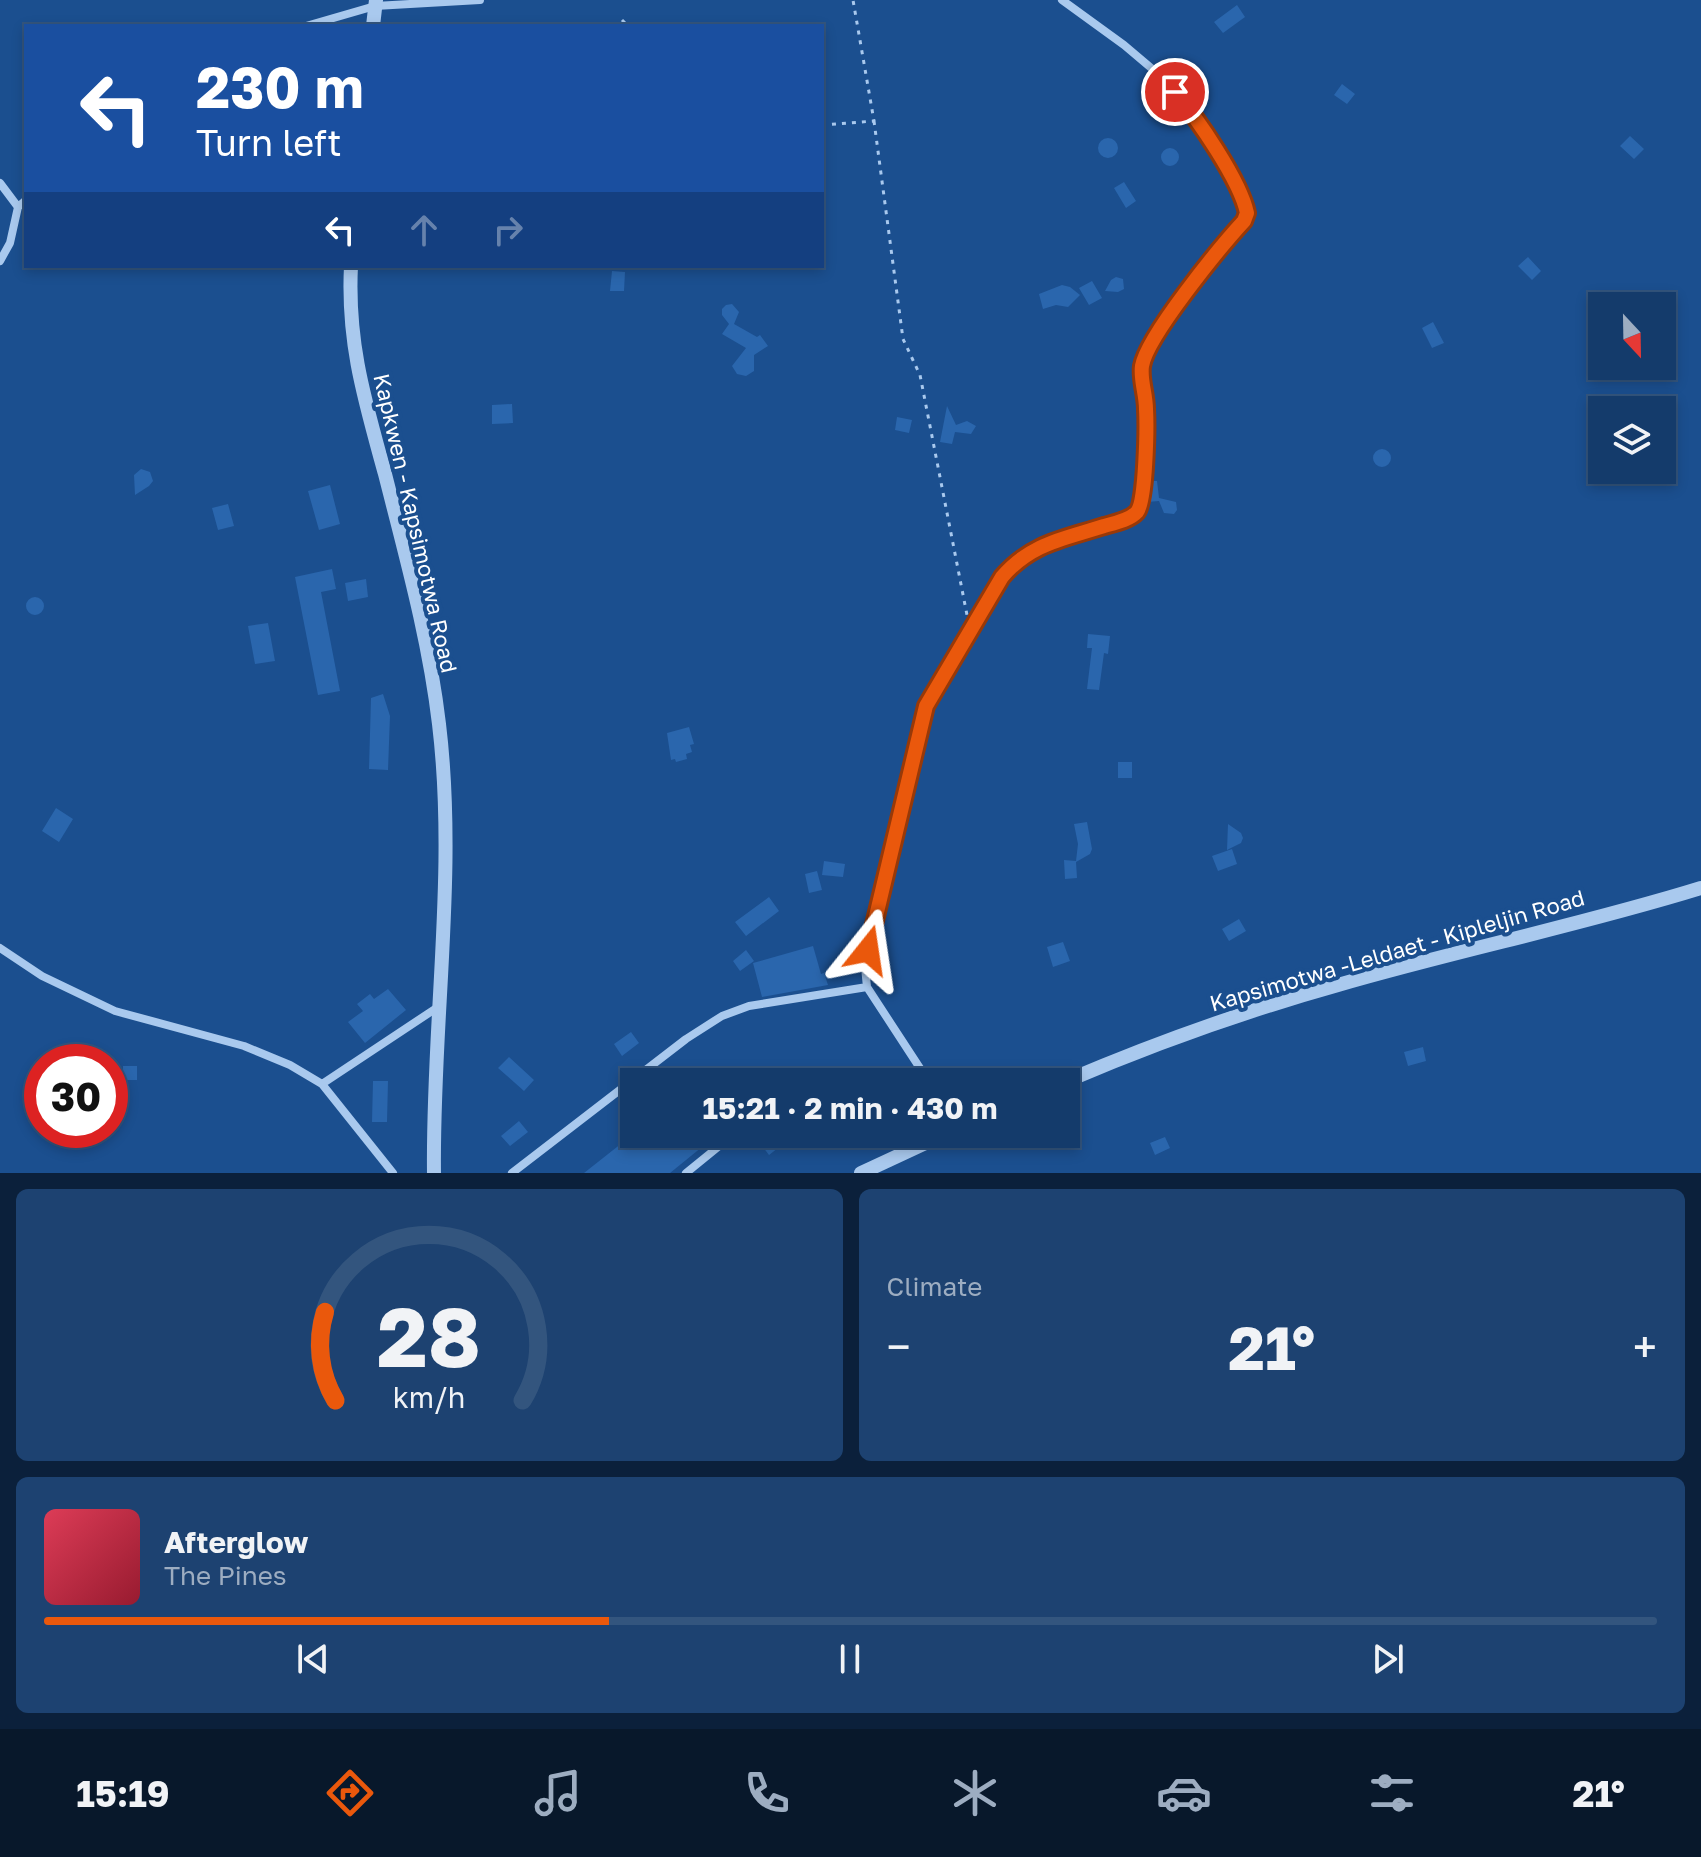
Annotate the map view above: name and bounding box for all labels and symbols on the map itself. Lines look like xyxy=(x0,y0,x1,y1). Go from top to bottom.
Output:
pin xyxy=(1141,58,1209,126)
north arrow xyxy=(1588,292,1676,380)
street label: Kapkwen - Kapsimotwa Road xyxy=(368,371,464,675)
street label: Kapsimotwa -Leldaet - Kipleljin Road xyxy=(1207,883,1587,1017)
position arrow xyxy=(826,908,910,992)
speed limit sign: 30 xyxy=(24,1044,128,1148)

